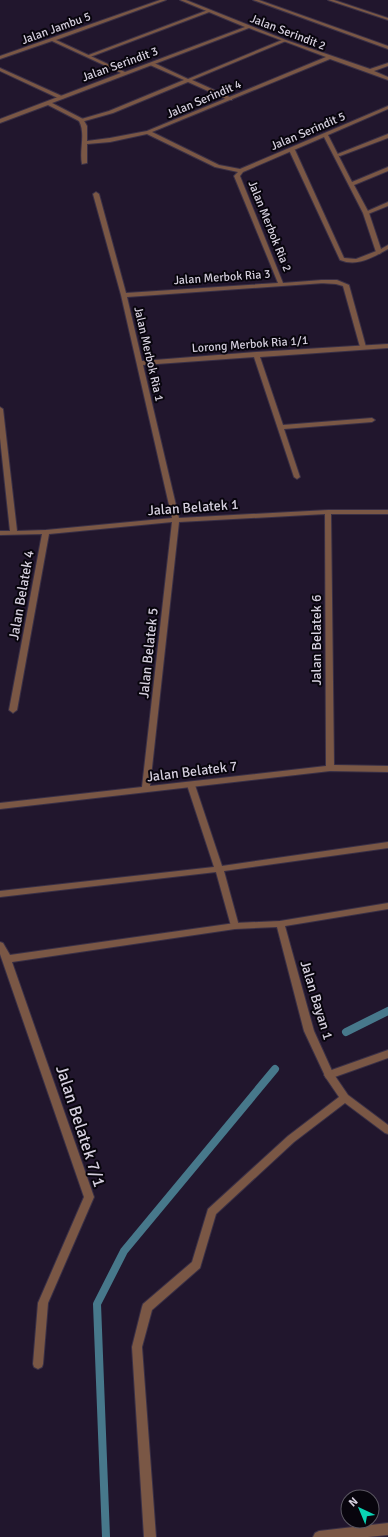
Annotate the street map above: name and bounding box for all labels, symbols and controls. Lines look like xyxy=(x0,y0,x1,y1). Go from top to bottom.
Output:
street label: Jalan Jambu 5 xyxy=(19,9,93,48)
street label: Jalan Serindit 2 xyxy=(248,11,328,54)
street label: Jalan Serindit 3 xyxy=(80,44,160,85)
street label: Jalan Serindit 4 xyxy=(164,77,244,122)
street label: Jalan Serindit 5 xyxy=(268,109,348,154)
street label: Jalan Merbok Ria 2 xyxy=(244,178,295,274)
street label: Jalan Merbok Ria 3 xyxy=(173,267,271,288)
street label: Jalan Merbok Ria 1 xyxy=(130,305,167,403)
street label: Lorong Merbok Ria 1/1 xyxy=(191,333,309,356)
street label: Jalan Belatek 1 xyxy=(147,496,239,519)
street label: Jalan Belatek 4 xyxy=(5,548,38,641)
street label: Jalan Belatek 6 xyxy=(308,595,325,685)
street label: Jalan Belatek 5 xyxy=(135,607,162,699)
street label: Jalan Belatek 7 xyxy=(146,758,238,785)
street label: Jalan Bayan 1 xyxy=(296,958,337,1042)
street label: Jalan Belatek 7/1 xyxy=(51,1063,110,1190)
north arrow xyxy=(340,1489,380,1529)
text: N xyxy=(346,1495,361,1510)

